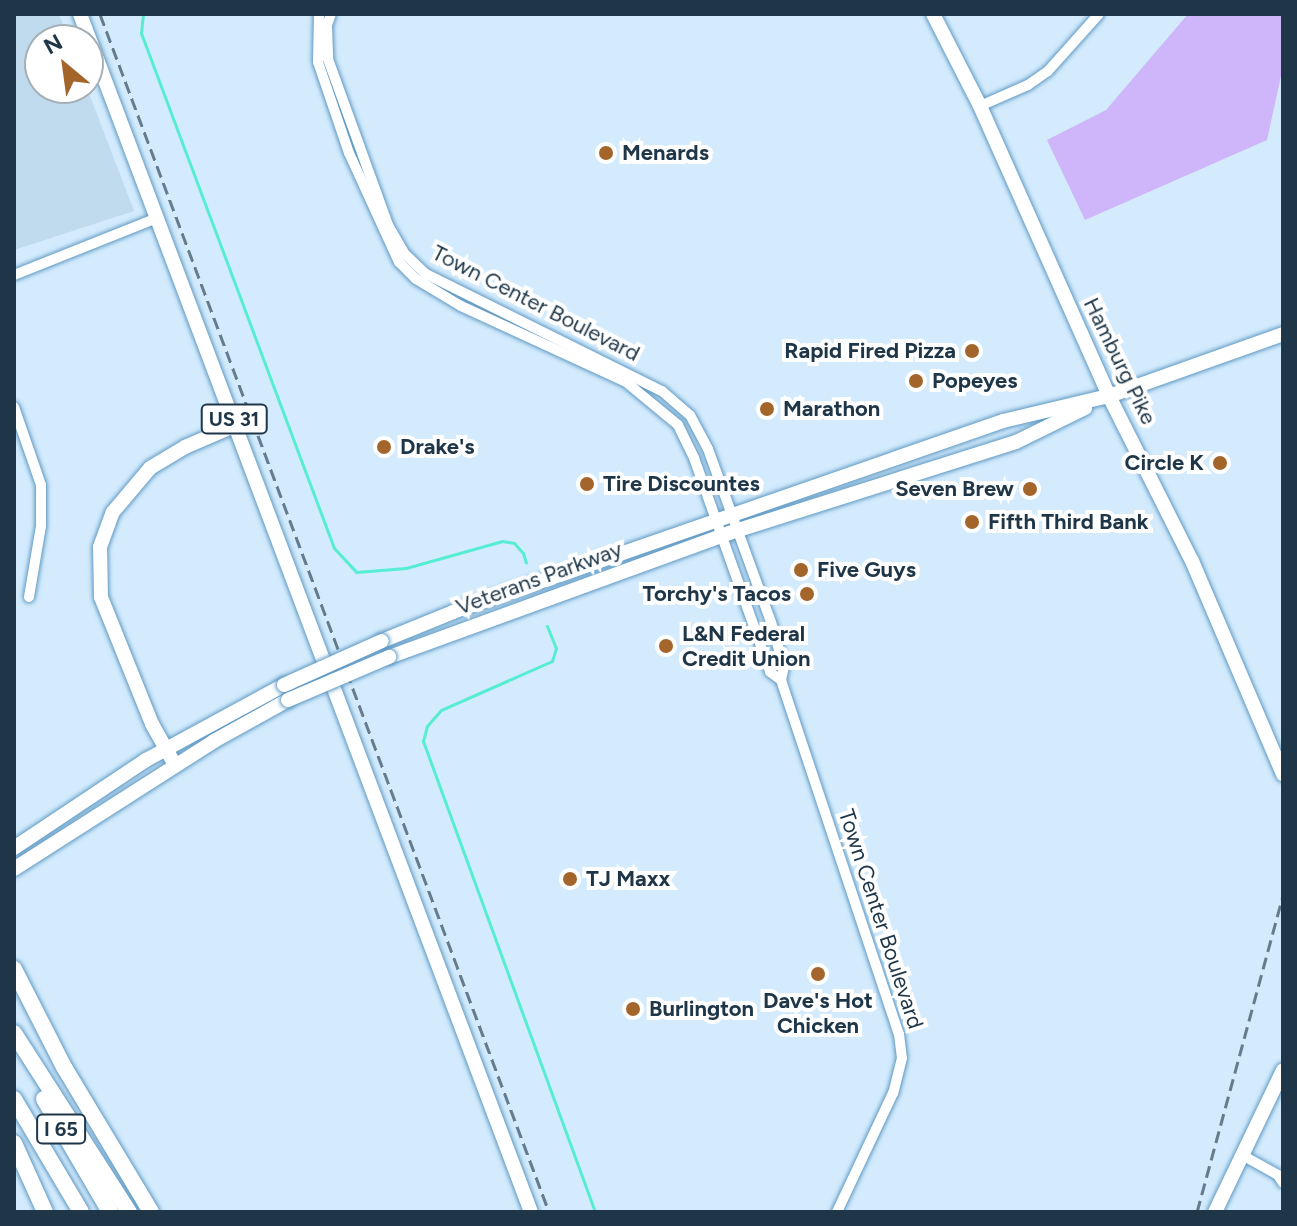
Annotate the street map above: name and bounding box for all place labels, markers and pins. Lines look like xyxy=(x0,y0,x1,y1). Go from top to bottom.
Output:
place label: Menards xyxy=(622,140,709,166)
marker: Menards xyxy=(597,144,615,162)
place label: Rapid Fired Pizza xyxy=(784,338,956,364)
marker: Rapid Fired Pizza xyxy=(963,342,981,360)
place label: Popeyes xyxy=(932,368,1018,394)
marker: Popeyes xyxy=(907,372,925,390)
place label: Marathon xyxy=(783,396,880,422)
marker: Marathon xyxy=(758,400,776,418)
place label: Drake's xyxy=(400,434,475,460)
marker: Drake's xyxy=(375,438,393,456)
place label: Circle K xyxy=(1124,450,1204,476)
marker: Circle K xyxy=(1211,454,1229,472)
place label: Tire Discountes xyxy=(603,471,760,497)
marker: Tire Discountes xyxy=(578,475,596,493)
place label: Seven Brew xyxy=(895,476,1014,502)
marker: Seven Brew xyxy=(1021,480,1039,498)
place label: Fifth Third Bank xyxy=(988,509,1149,535)
marker: Fifth Third Bank xyxy=(963,513,981,531)
place label: Five Guys xyxy=(817,557,916,583)
marker: Five Guys xyxy=(792,561,810,579)
place label: Torchy's Tacos xyxy=(643,581,791,607)
marker: Torchy's Tacos xyxy=(798,585,816,603)
place label: L&N Federal Credit Union xyxy=(682,620,810,672)
marker: L&N Federal Credit Union xyxy=(657,637,675,655)
place label: TJ Maxx xyxy=(586,866,670,892)
marker: TJ Maxx xyxy=(561,870,579,888)
marker: Dave's Hot Chicken xyxy=(809,965,827,983)
place label: Dave's Hot Chicken xyxy=(763,987,873,1038)
place label: Burlington xyxy=(649,996,754,1022)
marker: Burlington xyxy=(624,1000,642,1018)

